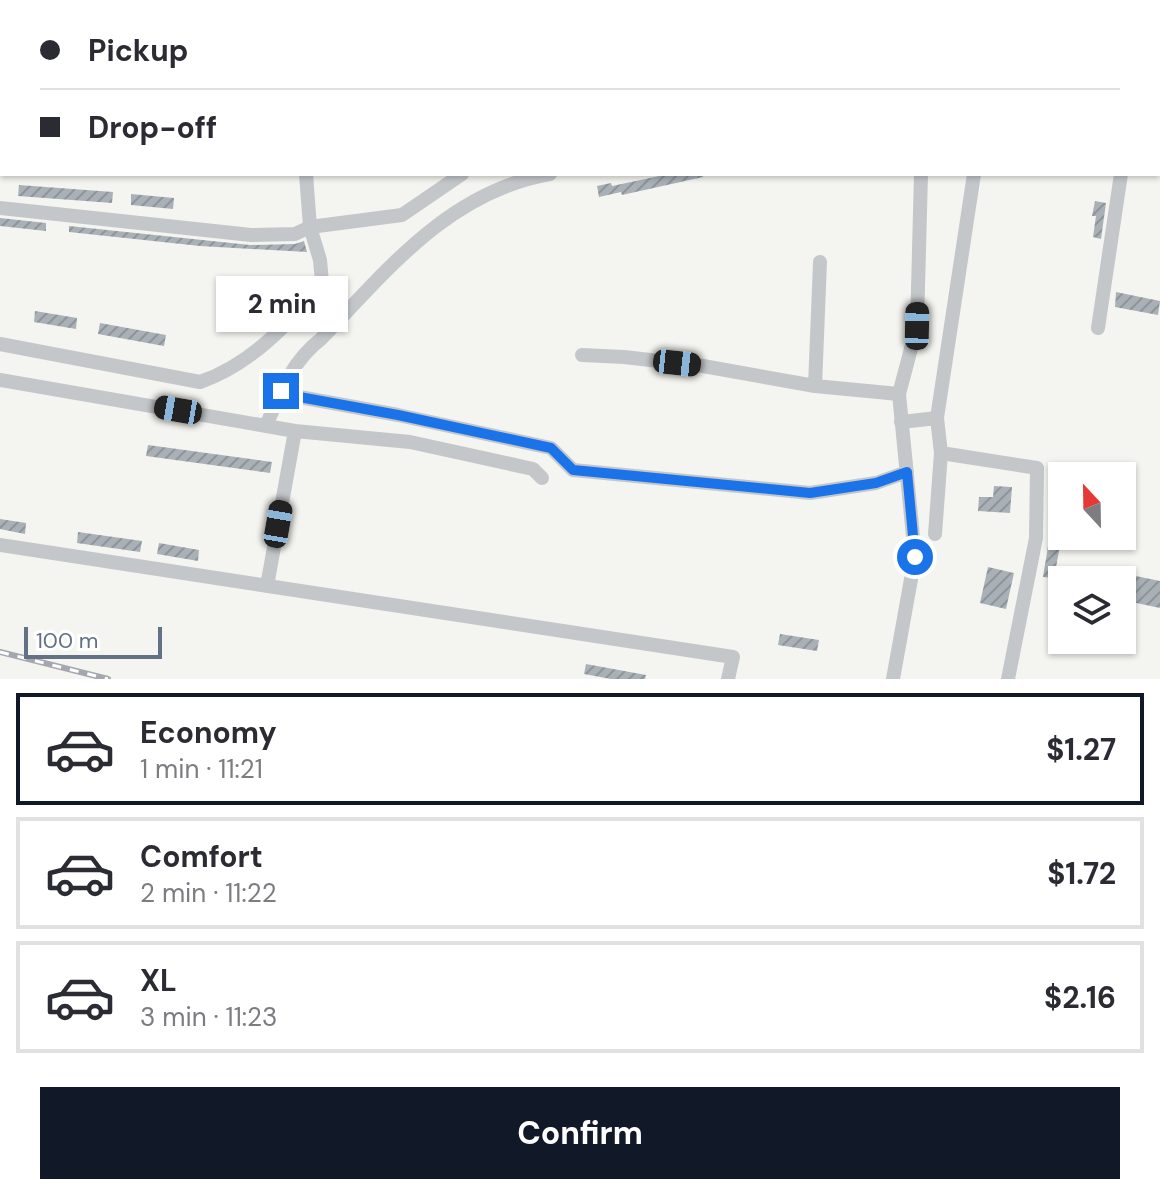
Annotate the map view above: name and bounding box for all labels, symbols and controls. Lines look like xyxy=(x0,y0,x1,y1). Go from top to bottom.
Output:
text: Pickup xyxy=(88,31,188,70)
text: Drop-off xyxy=(88,108,217,147)
callout: 2 min xyxy=(215,275,347,331)
text: 2 min xyxy=(248,287,316,321)
car xyxy=(905,302,929,350)
car xyxy=(652,349,702,377)
route end xyxy=(263,373,299,409)
car xyxy=(152,394,204,426)
north arrow xyxy=(1048,462,1136,550)
map controls xyxy=(1048,462,1136,654)
car xyxy=(262,498,294,550)
route start xyxy=(897,539,933,575)
button: layers xyxy=(1048,566,1136,654)
scale bar xyxy=(24,623,162,659)
text: 100 m xyxy=(36,626,98,655)
icon: car xyxy=(44,713,116,785)
text: Economy xyxy=(140,713,277,752)
text: $1.27 xyxy=(1046,730,1116,769)
text: 1 min · 11:21 xyxy=(140,752,263,786)
icon: car xyxy=(44,837,116,909)
text: Comfort xyxy=(140,837,263,876)
text: $1.72 xyxy=(1047,854,1116,893)
text: 2 min · 11:22 xyxy=(140,876,277,910)
icon: car xyxy=(44,961,116,1033)
text: XL xyxy=(140,961,177,1000)
text: $2.16 xyxy=(1044,978,1116,1017)
text: 3 min · 11:23 xyxy=(140,1000,277,1034)
button: Confirm xyxy=(40,1087,1120,1179)

